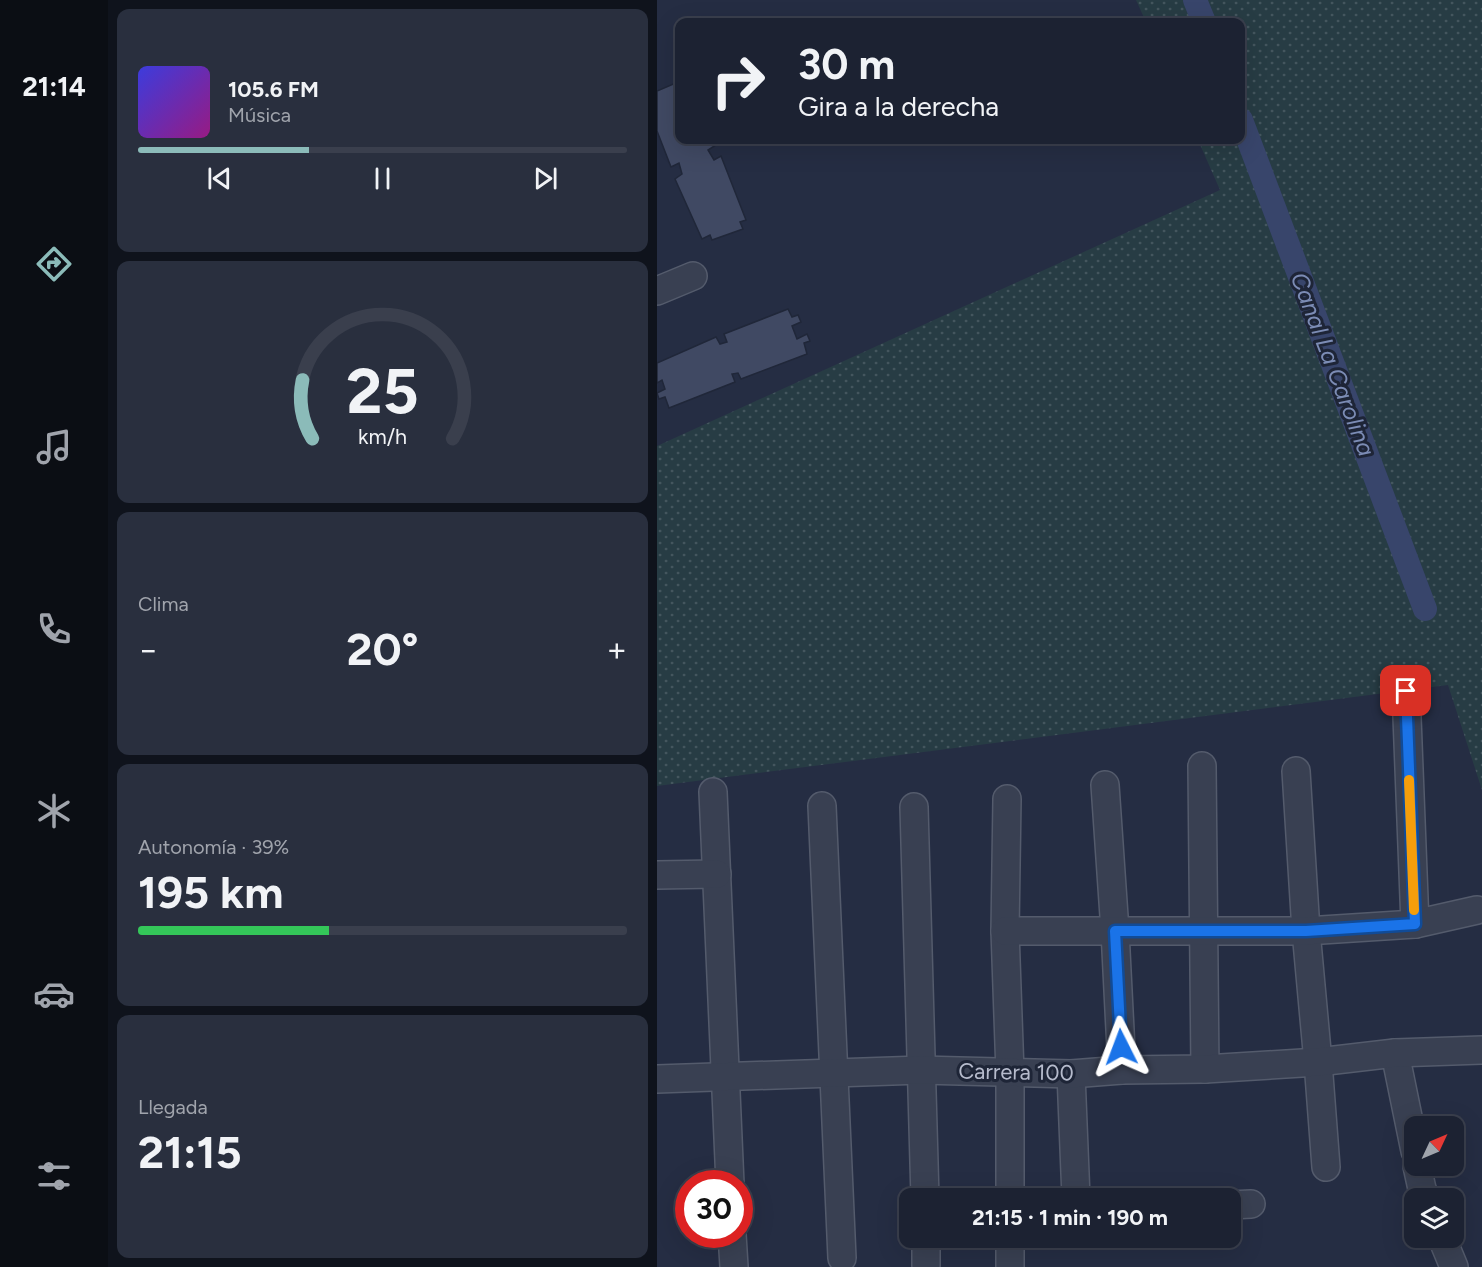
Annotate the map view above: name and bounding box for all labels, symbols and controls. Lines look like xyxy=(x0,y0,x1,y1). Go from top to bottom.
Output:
text: 30 m xyxy=(798,39,895,90)
icon: right xyxy=(699,42,777,120)
text: 21:14 xyxy=(22,70,86,103)
text: 105.6 FM xyxy=(228,76,319,103)
text: Gira a la derecha xyxy=(798,90,999,123)
text: Música xyxy=(228,103,291,127)
icon: previous xyxy=(203,162,236,195)
icon: pause xyxy=(366,162,399,195)
icon: next xyxy=(529,162,562,195)
icon: directions xyxy=(33,243,75,285)
water label: Canal La Carolina xyxy=(1285,268,1381,460)
text: 25 xyxy=(346,354,419,429)
text: km/h xyxy=(358,424,407,449)
icon: music xyxy=(33,426,75,468)
text: Clima xyxy=(138,592,189,616)
icon: phone xyxy=(33,608,75,650)
text: 20° xyxy=(346,622,419,676)
text: − xyxy=(138,630,159,669)
text: + xyxy=(606,630,627,669)
pin xyxy=(1380,665,1431,716)
icon: arrive xyxy=(1389,674,1422,707)
icon: climate xyxy=(33,790,75,832)
text: Autonomía · 39% xyxy=(138,835,289,859)
text: 195 km xyxy=(138,865,283,919)
icon: car xyxy=(33,973,75,1015)
position arrow xyxy=(1089,1015,1153,1079)
street label: Carrera 100 xyxy=(958,1057,1074,1087)
text: Llegada xyxy=(138,1095,208,1119)
north arrow xyxy=(1404,1116,1464,1176)
map controls xyxy=(1404,1116,1464,1248)
text: 21:15 xyxy=(138,1125,242,1179)
icon: filters xyxy=(33,1155,75,1197)
speed limit sign: 30 xyxy=(675,1170,753,1248)
button: layers xyxy=(1404,1188,1464,1248)
text: 21:15 · 1 min · 190 m xyxy=(972,1204,1168,1231)

